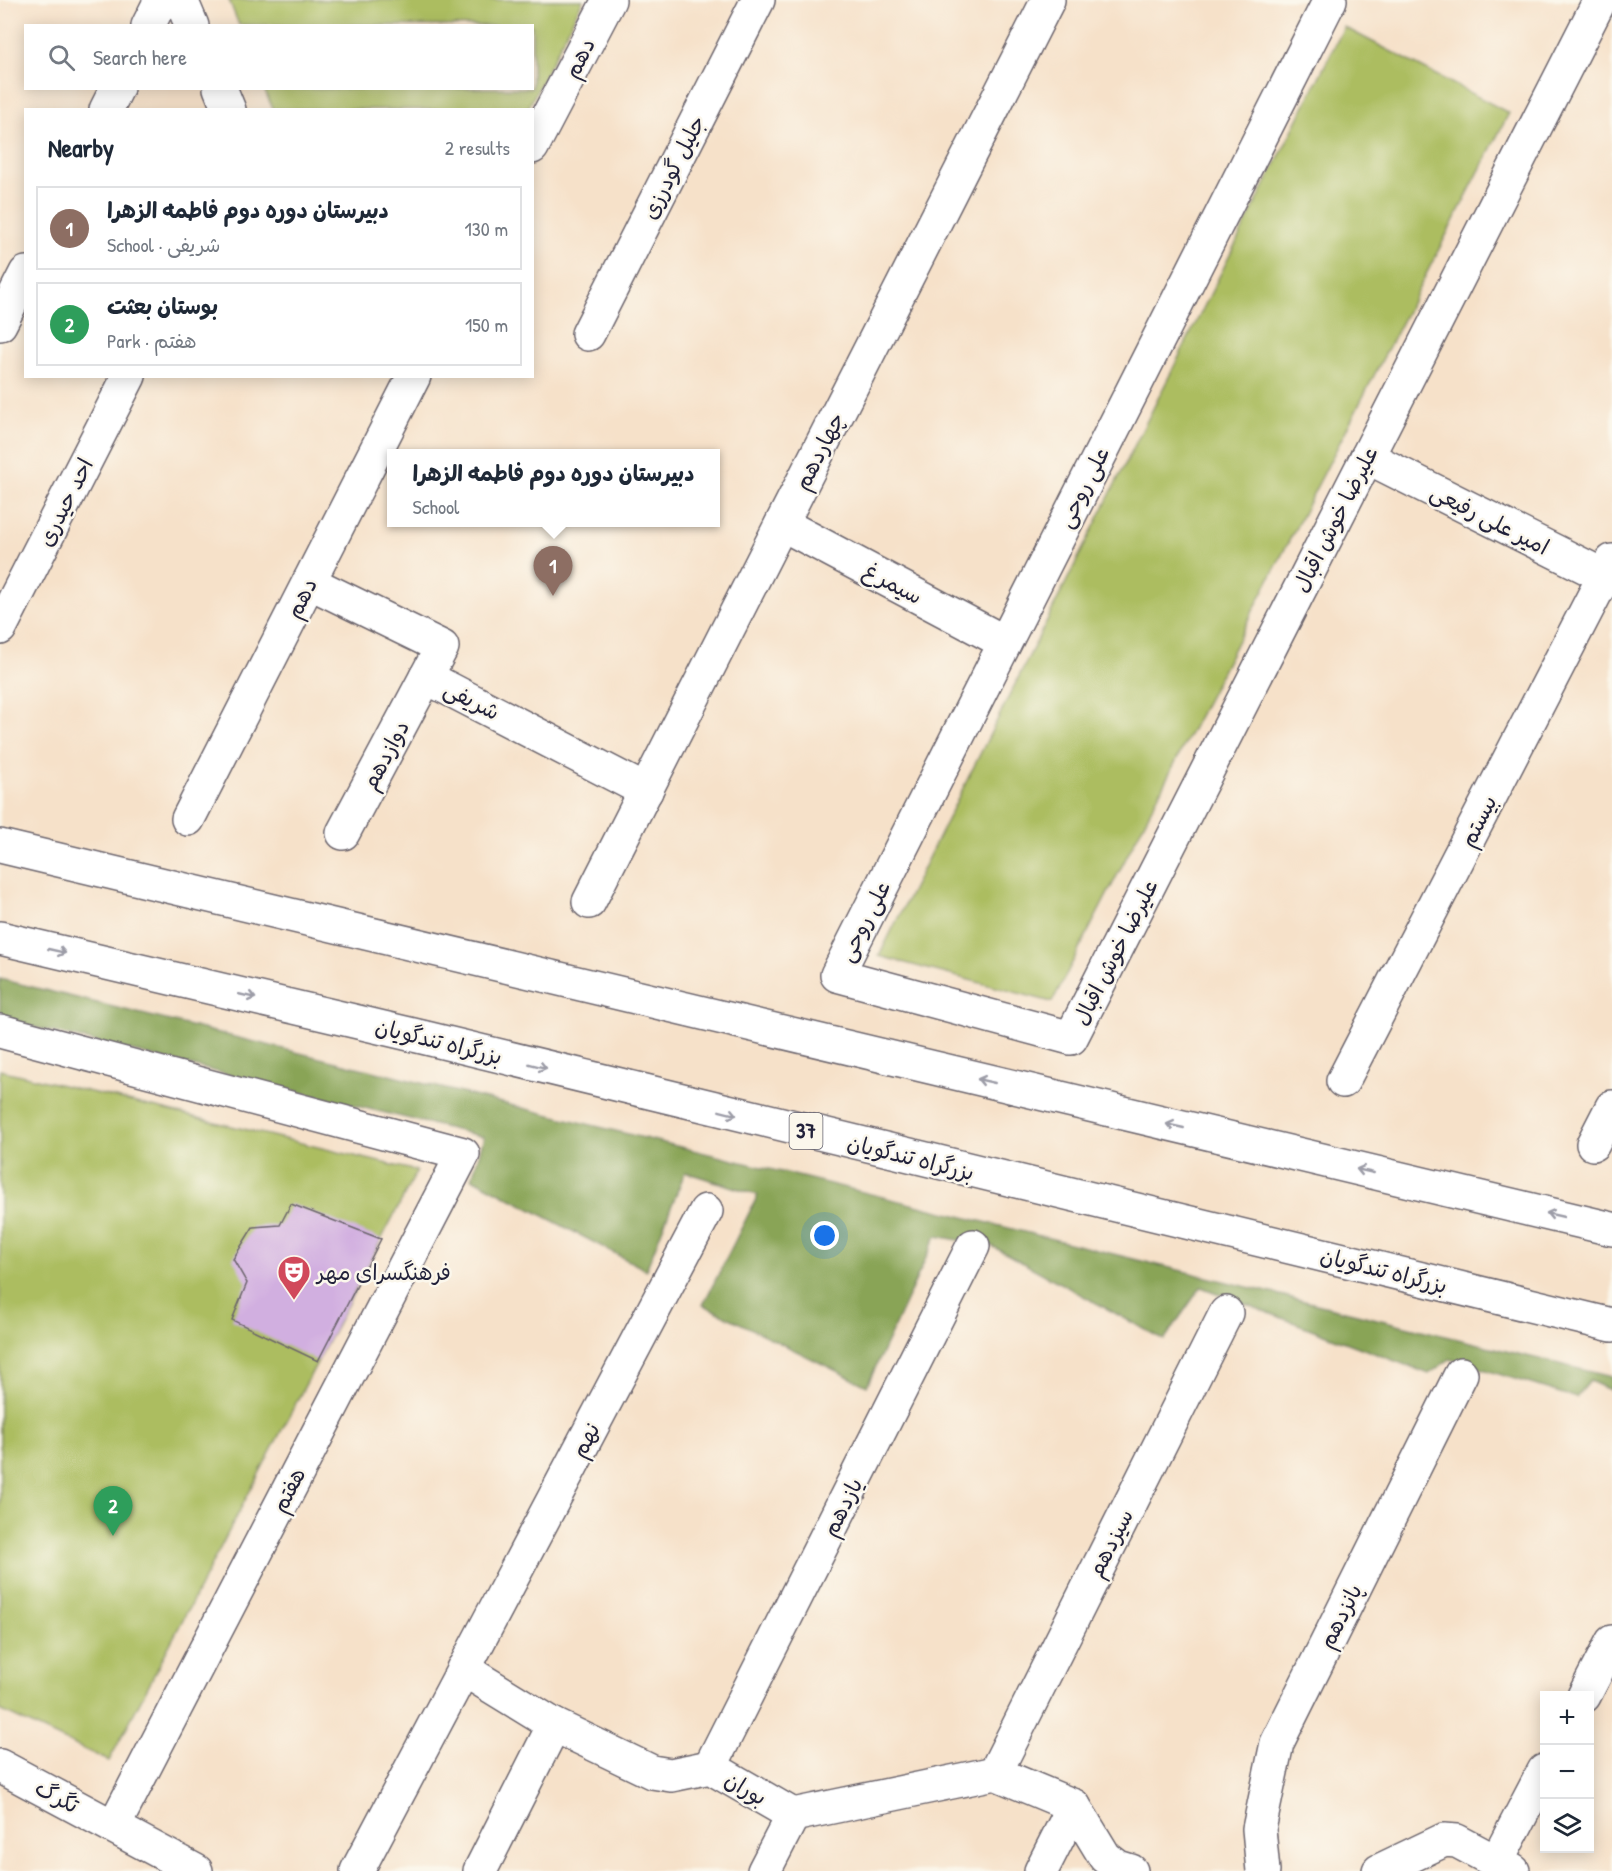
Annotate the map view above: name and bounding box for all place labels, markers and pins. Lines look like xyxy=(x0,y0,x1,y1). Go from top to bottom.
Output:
pin: 1 xyxy=(534,546,572,596)
theatre icon: فرهنگسرای مهر xyxy=(276,1254,312,1301)
place label: فرهنگسرای مهر xyxy=(315,1257,451,1287)
pin: 2 xyxy=(94,1486,132,1536)

